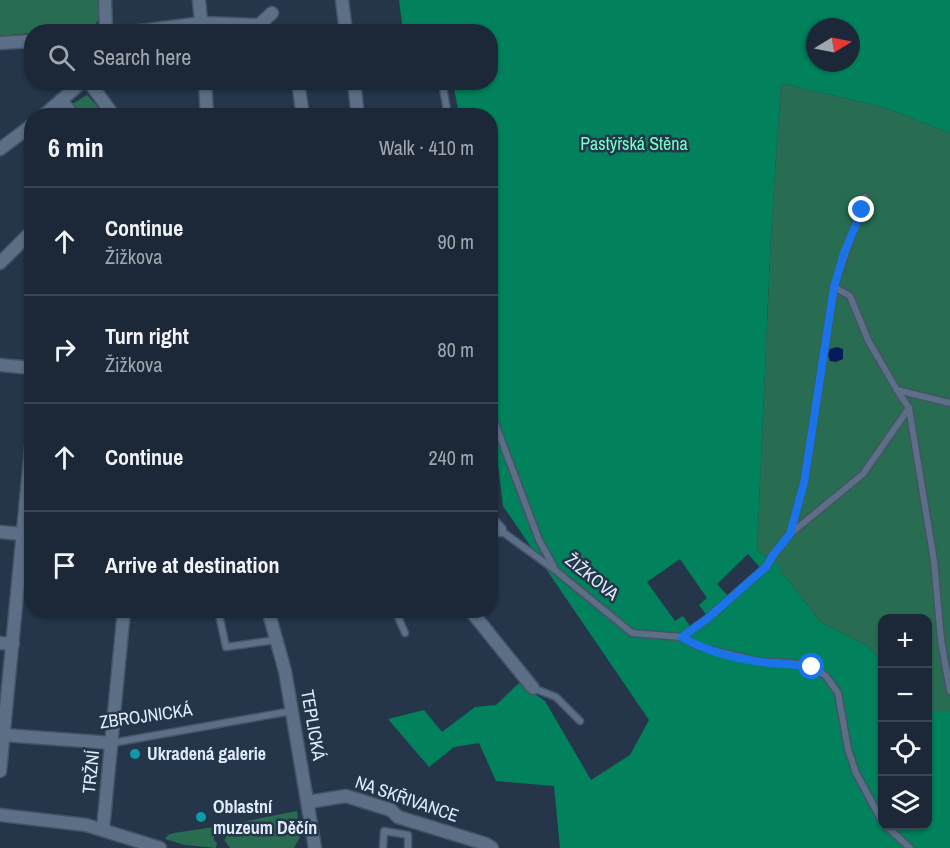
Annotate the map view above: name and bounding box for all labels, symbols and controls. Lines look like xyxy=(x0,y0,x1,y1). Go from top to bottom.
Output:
north arrow xyxy=(806,18,860,72)
search box xyxy=(24,24,498,90)
icon: search xyxy=(45,41,78,74)
text: Search here xyxy=(93,42,191,72)
text: 6 min xyxy=(48,130,104,165)
park label: Pastýřská Stěna xyxy=(580,131,688,156)
text: Walk · 410 m xyxy=(379,134,474,161)
route end xyxy=(848,196,874,222)
text: Continue xyxy=(105,213,183,243)
icon: ahead xyxy=(48,225,81,258)
text: 90 m xyxy=(438,228,474,255)
text: Žižkova xyxy=(105,243,162,270)
text: Turn right xyxy=(105,321,189,351)
icon: right xyxy=(48,333,81,366)
text: 80 m xyxy=(438,336,474,363)
text: Žižkova xyxy=(105,351,162,378)
icon: ahead xyxy=(48,441,81,474)
text: Continue xyxy=(105,442,183,472)
text: 240 m xyxy=(428,444,474,471)
street label: ŽIŽKOVA xyxy=(560,547,624,606)
icon: arrive xyxy=(48,549,81,582)
text: Arrive at destination xyxy=(105,550,279,580)
map controls xyxy=(878,614,932,830)
button: + xyxy=(878,614,932,668)
route start xyxy=(798,653,824,679)
button: − xyxy=(878,668,932,722)
street label: TEPLICKÁ xyxy=(295,688,332,762)
street label: ZBROJNICKÁ xyxy=(98,697,194,734)
button: locate xyxy=(878,722,932,776)
place label: Ukradená galerie xyxy=(147,741,266,766)
marker: Ukradená galerie xyxy=(128,747,142,761)
street label: TRŽNÍ xyxy=(76,748,105,795)
street label: NA SKŘIVANCE xyxy=(352,769,462,828)
button: layers xyxy=(878,776,932,830)
place label: Oblastní muzeum Děčín xyxy=(213,794,317,840)
marker: Oblastní muzeum Děčín xyxy=(194,810,208,824)

